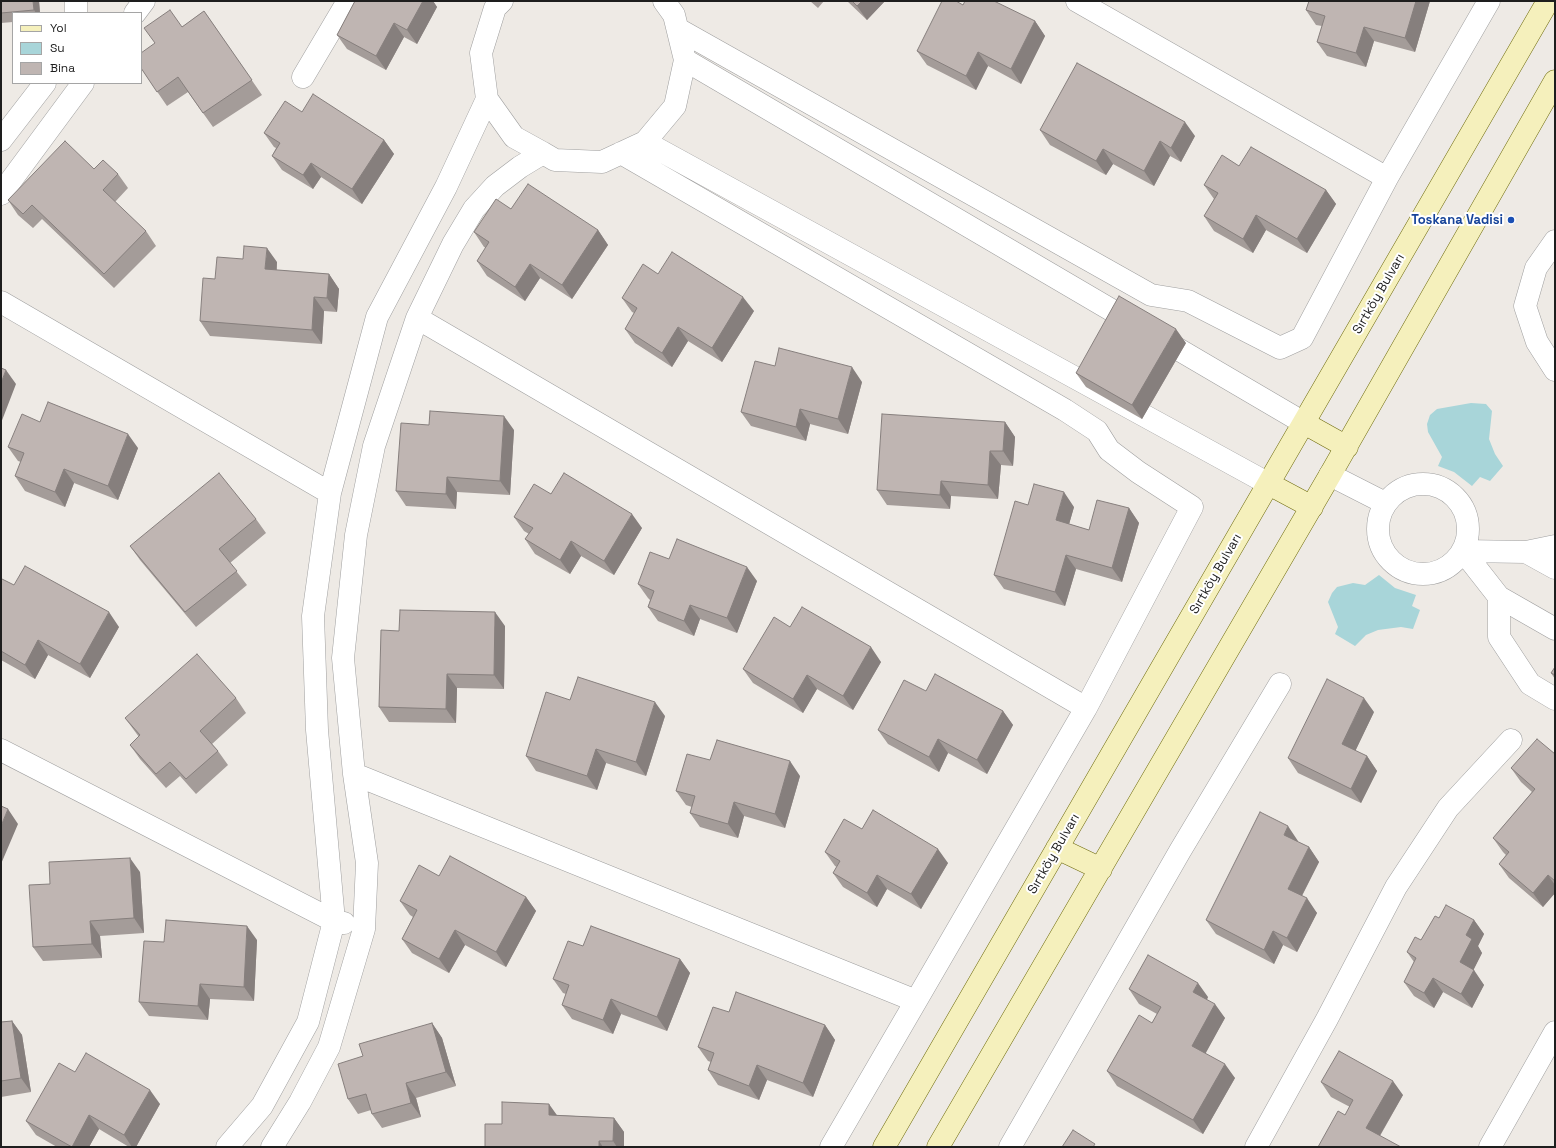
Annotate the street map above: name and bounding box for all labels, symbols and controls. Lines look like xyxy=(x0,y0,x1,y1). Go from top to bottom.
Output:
legend xyxy=(12,12,142,84)
text: Yol xyxy=(50,20,67,36)
text: Su xyxy=(50,40,65,56)
text: Bina xyxy=(50,60,75,76)
place label: Toskana Vadisi xyxy=(1411,212,1503,228)
marker: Toskana Vadisi xyxy=(1506,215,1516,225)
street label: Sırtköy Bulvarı xyxy=(1350,251,1408,337)
street label: Sırtköy Bulvarı xyxy=(1187,531,1245,617)
street label: Sırtköy Bulvarı xyxy=(1025,811,1083,897)

